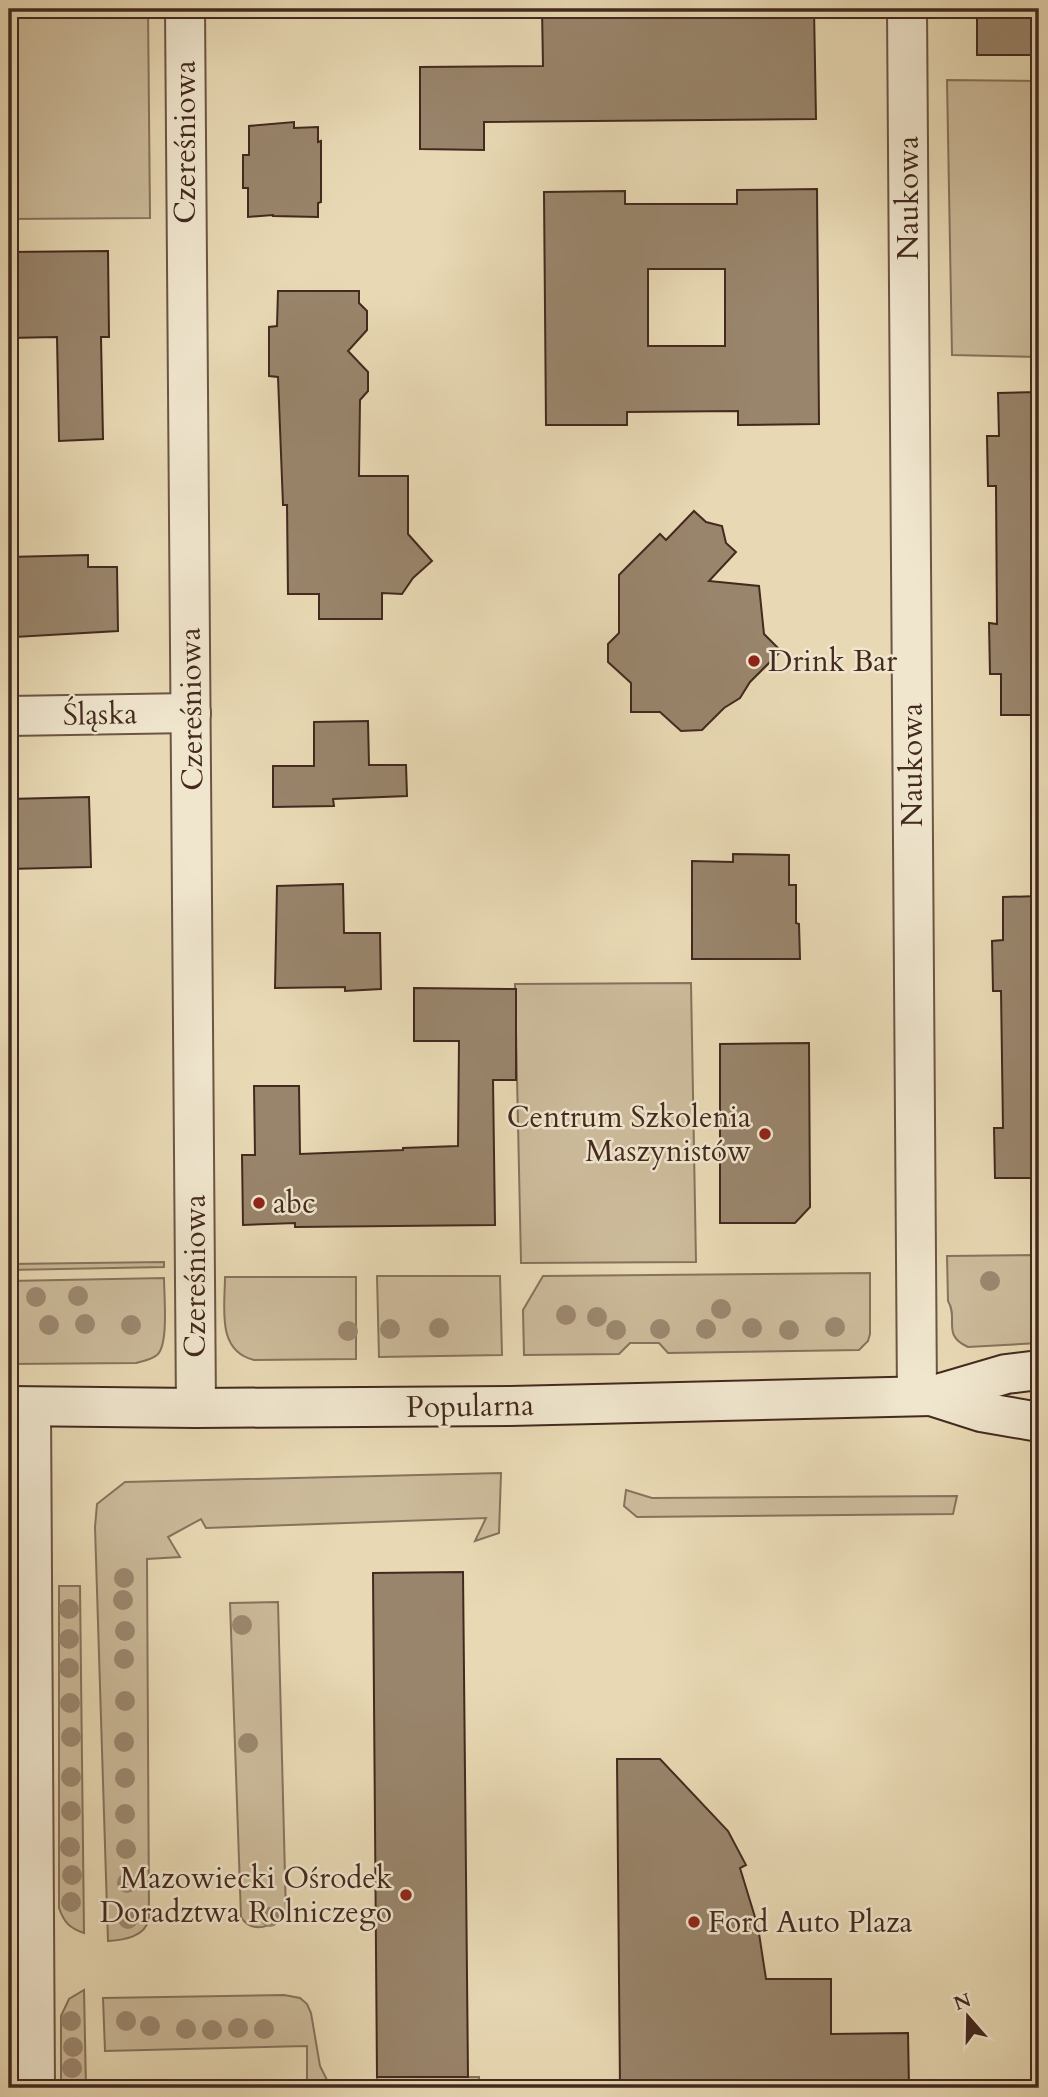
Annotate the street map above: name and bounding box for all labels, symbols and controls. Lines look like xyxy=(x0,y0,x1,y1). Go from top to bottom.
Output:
street label: Czereśniowa xyxy=(165,60,206,224)
street label: Naukowa xyxy=(888,136,929,260)
street label: Czereśniowa xyxy=(170,627,213,791)
place label: Drink Bar xyxy=(768,641,897,682)
marker: Drink Bar xyxy=(746,653,762,669)
street label: Śląska xyxy=(62,693,138,736)
street label: Naukowa xyxy=(892,703,933,827)
place label: Centrum Szkolenia Maszynistów xyxy=(507,1097,751,1172)
marker: Centrum Szkolenia Maszynistów xyxy=(757,1126,773,1142)
place label: abc xyxy=(273,1183,316,1224)
street label: Czereśniowa xyxy=(175,1194,216,1358)
marker: abc xyxy=(251,1195,267,1211)
street label: Popularna xyxy=(406,1385,534,1428)
place label: Mazowiecki Ośrodek Doradztwa Rolniczego xyxy=(100,1858,392,1933)
marker: Mazowiecki Ośrodek Doradztwa Rolniczego xyxy=(398,1887,414,1903)
place label: Ford Auto Plaza xyxy=(708,1902,913,1943)
marker: Ford Auto Plaza xyxy=(686,1914,702,1930)
north arrow xyxy=(932,1982,1002,2052)
text: N xyxy=(950,1987,975,2017)

